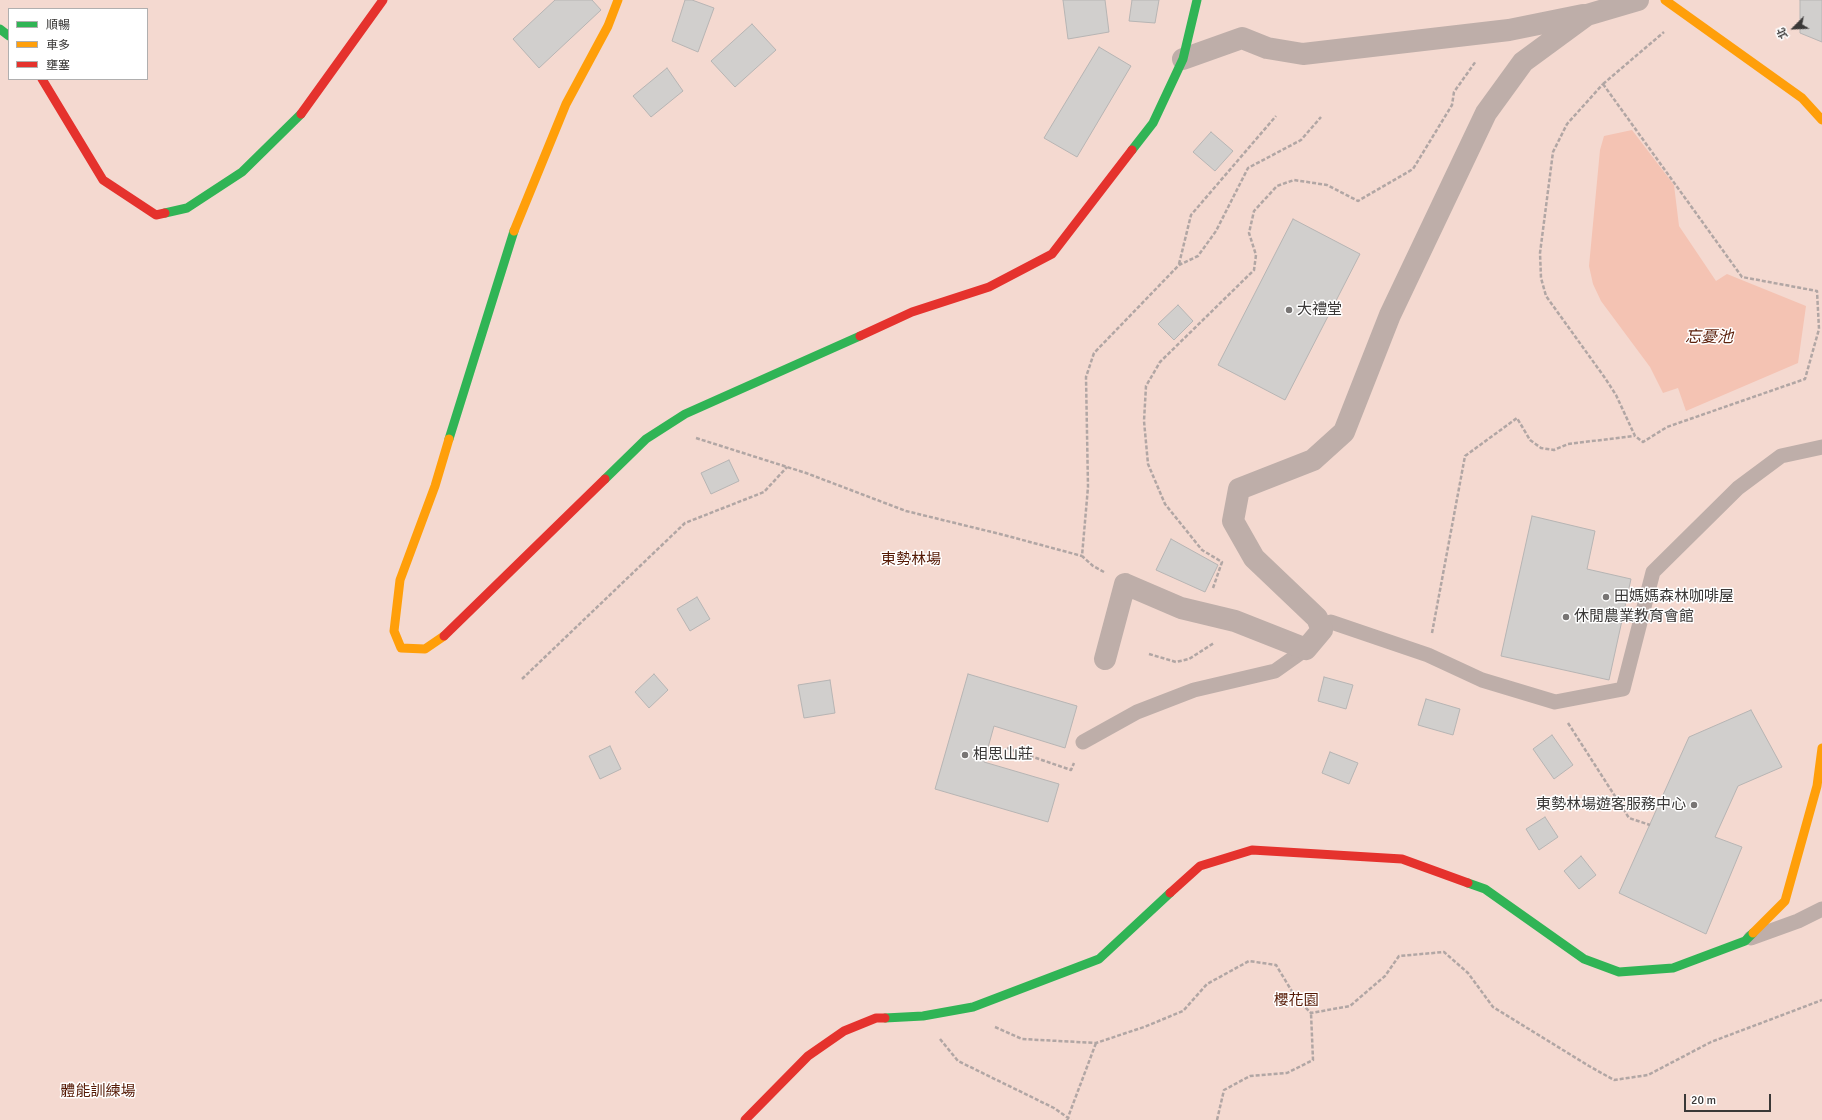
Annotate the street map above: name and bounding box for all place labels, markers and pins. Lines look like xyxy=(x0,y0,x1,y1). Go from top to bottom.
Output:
place label: 大禮堂 xyxy=(1297,301,1342,319)
marker: 大禮堂 xyxy=(1284,305,1294,315)
place label: 田媽媽森林咖啡屋 xyxy=(1614,588,1734,606)
marker: 田媽媽森林咖啡屋 xyxy=(1601,592,1611,602)
place label: 休閒農業教育會館 xyxy=(1574,608,1694,626)
marker: 休閒農業教育會館 xyxy=(1561,612,1571,622)
place label: 相思山莊 xyxy=(973,746,1033,764)
marker: 相思山莊 xyxy=(960,750,970,760)
place label: 東勢林場遊客服務中心 xyxy=(1536,796,1686,814)
marker: 東勢林場遊客服務中心 xyxy=(1689,800,1699,810)

